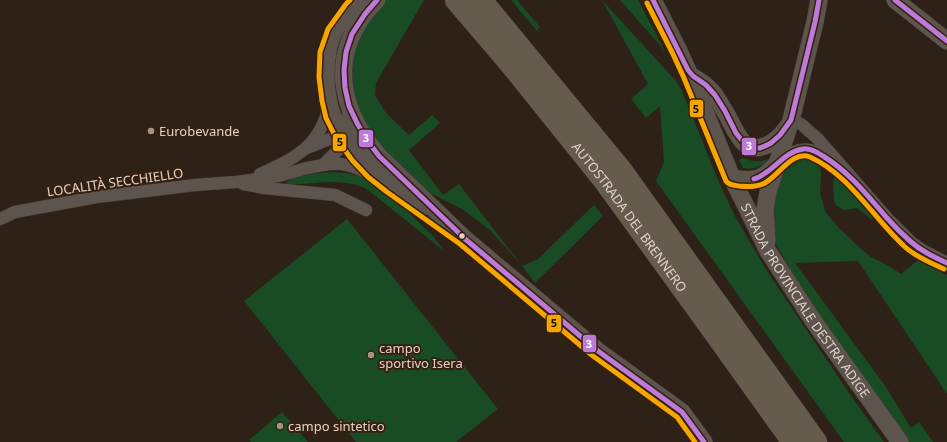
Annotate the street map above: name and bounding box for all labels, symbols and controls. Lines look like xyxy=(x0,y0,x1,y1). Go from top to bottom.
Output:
line badge: 5 xyxy=(689,99,704,118)
text: 5 xyxy=(693,101,699,116)
place label: Eurobevande xyxy=(159,122,240,140)
marker: Eurobevande xyxy=(146,126,156,136)
line badge: 3 xyxy=(358,129,374,148)
text: 3 xyxy=(363,130,369,145)
line badge: 5 xyxy=(332,133,347,152)
text: 5 xyxy=(337,134,343,149)
line badge: 3 xyxy=(741,137,757,156)
street label: AUTOSTRADA DEL BRENNERO xyxy=(568,138,691,296)
text: 3 xyxy=(746,138,752,153)
street label: LOCALITÀ SECCHIELLO xyxy=(46,163,184,201)
street label: STRADA PROVINCIALE DESTRA ADIGE xyxy=(737,200,874,401)
unlabelled marker xyxy=(457,231,467,241)
line badge: 5 xyxy=(546,314,562,333)
text: 5 xyxy=(551,315,557,330)
line badge: 3 xyxy=(582,334,597,353)
text: 3 xyxy=(586,336,592,351)
place label: campo sportivo Isera xyxy=(379,339,463,372)
marker: campo sportivo Isera xyxy=(366,350,376,360)
place label: campo sintetico xyxy=(288,417,385,435)
marker: campo sintetico xyxy=(275,421,285,431)

